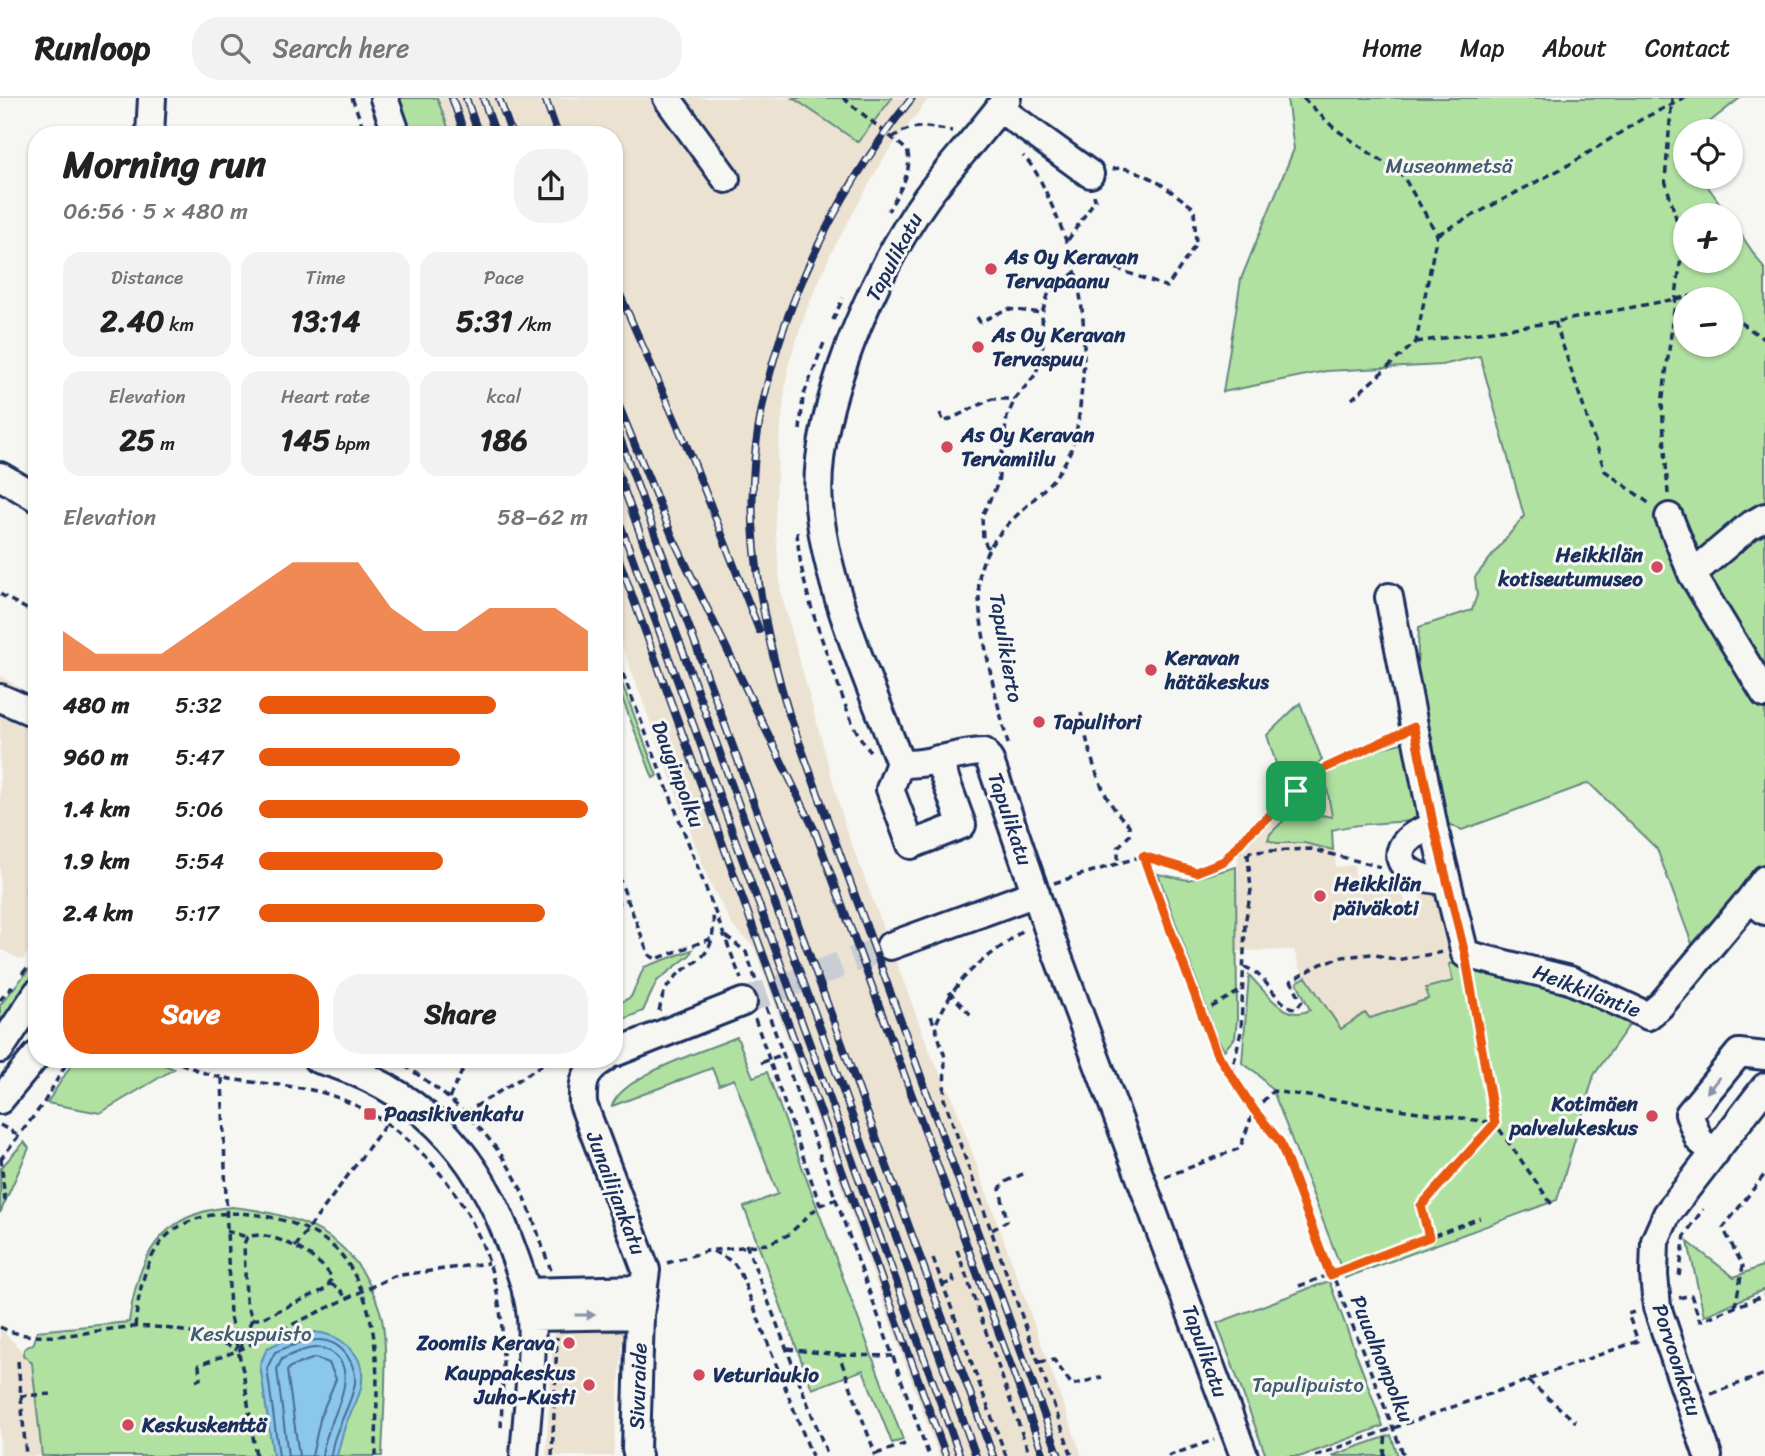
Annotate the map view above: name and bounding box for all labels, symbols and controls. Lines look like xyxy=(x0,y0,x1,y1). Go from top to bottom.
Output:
search box xyxy=(192,17,682,80)
text: Runloop xyxy=(35,19,150,77)
text: Search here xyxy=(272,25,409,71)
text: Home xyxy=(1362,27,1422,69)
text: Map xyxy=(1460,27,1504,69)
text: About xyxy=(1542,27,1607,69)
text: Contact xyxy=(1645,27,1730,69)
icon: search xyxy=(216,29,254,67)
map controls xyxy=(1673,119,1743,357)
button: locate xyxy=(1673,119,1743,189)
text: Morning run xyxy=(63,131,266,198)
park label: Museonmetsä xyxy=(1386,147,1514,185)
button: share xyxy=(514,149,588,223)
text: 06:56 · 5 × 480 m xyxy=(63,191,248,232)
button: + xyxy=(1673,203,1743,273)
street label: Tapulikatu xyxy=(855,205,934,309)
place label: As Oy Keravan Tervapaanu xyxy=(1004,238,1139,300)
text: Distance xyxy=(111,261,183,294)
text: Time xyxy=(305,261,346,294)
text: Pace xyxy=(484,261,524,294)
marker: As Oy Keravan Tervapaanu xyxy=(983,261,999,277)
button: − xyxy=(1673,287,1743,357)
text: 2.40 xyxy=(100,294,164,348)
text: 13:14 xyxy=(290,294,361,348)
text: 5:31 xyxy=(456,294,513,348)
text: km xyxy=(164,308,194,341)
text: /km xyxy=(513,308,552,341)
place label: As Oy Keravan Tervaspuu xyxy=(991,316,1126,378)
marker: As Oy Keravan Tervaspuu xyxy=(970,339,986,355)
text: Elevation xyxy=(109,380,186,413)
text: Heart rate xyxy=(281,380,370,413)
text: kcal xyxy=(487,380,521,413)
text: 25 xyxy=(120,413,155,467)
text: 145 xyxy=(281,413,330,467)
text: 186 xyxy=(480,413,528,467)
place label: As Oy Keravan Tervamiilu xyxy=(960,416,1095,478)
text: m xyxy=(155,427,175,460)
text: bpm xyxy=(330,427,370,460)
marker: As Oy Keravan Tervamiilu xyxy=(939,439,955,455)
text: Elevation xyxy=(63,497,156,538)
text: 58–62 m xyxy=(497,497,588,538)
place label: Heikkilän kotiseutumuseo xyxy=(1497,536,1644,598)
marker: Heikkilän kotiseutumuseo xyxy=(1649,559,1665,575)
street label: Tapulikierto xyxy=(978,590,1034,706)
place label: Keravan hätäkeskus xyxy=(1164,639,1269,701)
marker: Keravan hätäkeskus xyxy=(1143,662,1159,678)
text: 480 m xyxy=(63,685,129,726)
text: 5:32 xyxy=(175,685,222,726)
place label: Tapulitori xyxy=(1053,703,1142,741)
marker: Tapulitori xyxy=(1031,714,1047,730)
street label: Dauginpolku xyxy=(640,715,716,834)
text: 960 m xyxy=(63,737,128,778)
text: 5:47 xyxy=(175,737,224,778)
pin xyxy=(1266,761,1326,821)
street label: Tapulikatu xyxy=(976,767,1044,872)
icon: arrive xyxy=(1277,772,1315,810)
text: 1.4 km xyxy=(63,789,130,830)
text: 5:06 xyxy=(175,789,224,830)
text: 1.9 km xyxy=(63,841,130,882)
text: 5:54 xyxy=(175,841,224,882)
place label: Heikkilän päiväkoti xyxy=(1332,865,1422,927)
marker: Heikkilän päiväkoti xyxy=(1312,888,1328,904)
text: 2.4 km xyxy=(63,893,133,934)
text: 5:17 xyxy=(175,893,219,934)
street label: Heikkiläntie xyxy=(1527,953,1647,1029)
button: Save xyxy=(63,974,319,1054)
button: Share xyxy=(333,974,588,1054)
one-way arrow xyxy=(1705,1076,1720,1094)
place label: Kotimäen palvelukeskus xyxy=(1508,1085,1639,1147)
place label: Paasikivenkatu xyxy=(384,1095,524,1133)
marker: Paasikivenkatu xyxy=(362,1106,378,1122)
marker: Kotimäen palvelukeskus xyxy=(1644,1108,1660,1124)
street label: Junailijankatu xyxy=(575,1125,657,1261)
street label: Puualhonpolku xyxy=(1339,1289,1425,1429)
street label: Tapulikatu xyxy=(1171,1299,1240,1404)
street label: Porvoonkatu xyxy=(1641,1299,1713,1422)
one-way arrow xyxy=(575,1309,597,1321)
park label: Keskuspuisto xyxy=(190,1315,312,1353)
place label: Zoomiis Kerava xyxy=(415,1324,555,1362)
marker: Zoomiis Kerava xyxy=(561,1335,577,1351)
street label: Sivuraide xyxy=(617,1342,659,1430)
place label: Kauppakeskus Juho-Kusti xyxy=(444,1354,576,1416)
place label: Veturiaukio xyxy=(713,1356,819,1394)
park label: Tapulipuisto xyxy=(1252,1366,1364,1404)
marker: Veturiaukio xyxy=(691,1367,707,1383)
marker: Kauppakeskus Juho-Kusti xyxy=(581,1377,597,1393)
place label: Keskuskenttä xyxy=(141,1406,268,1444)
marker: Keskuskenttä xyxy=(120,1417,136,1433)

